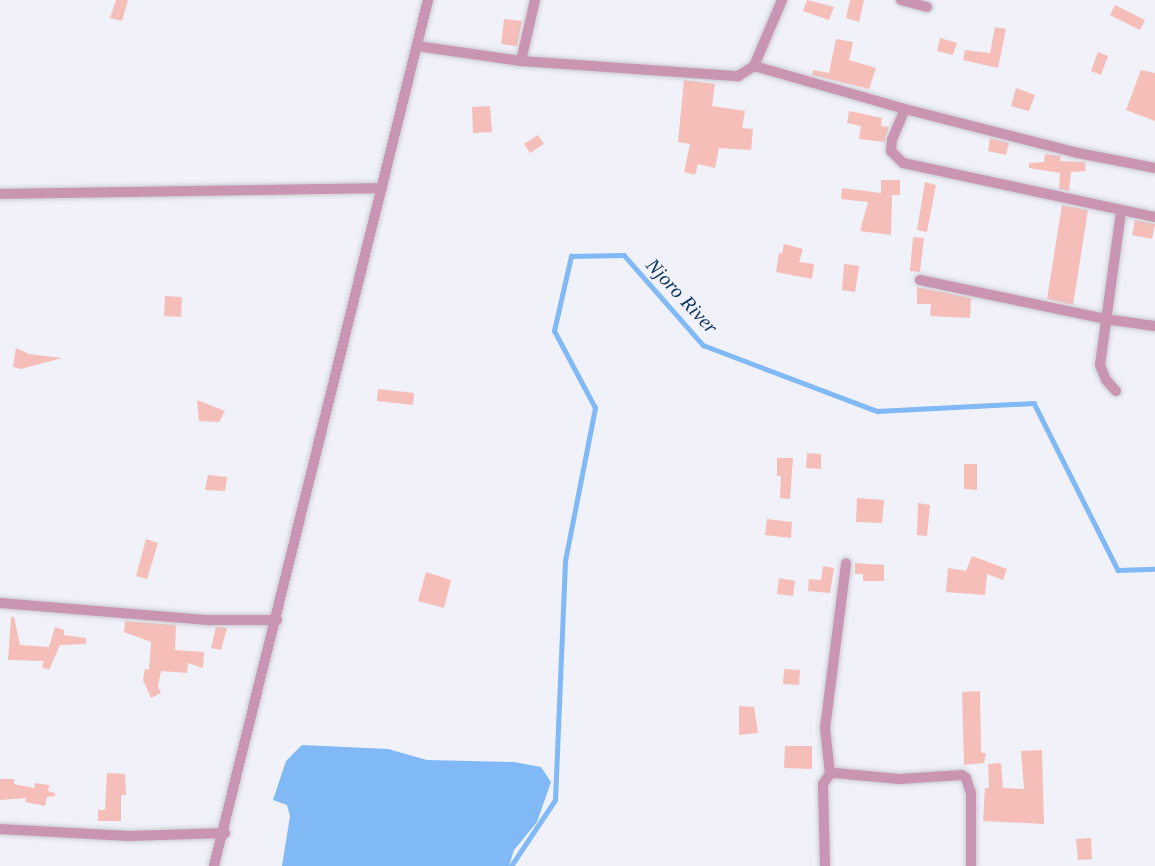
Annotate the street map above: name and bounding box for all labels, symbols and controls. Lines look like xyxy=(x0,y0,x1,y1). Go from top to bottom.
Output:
water label: Njoro River xyxy=(641,253,723,339)

